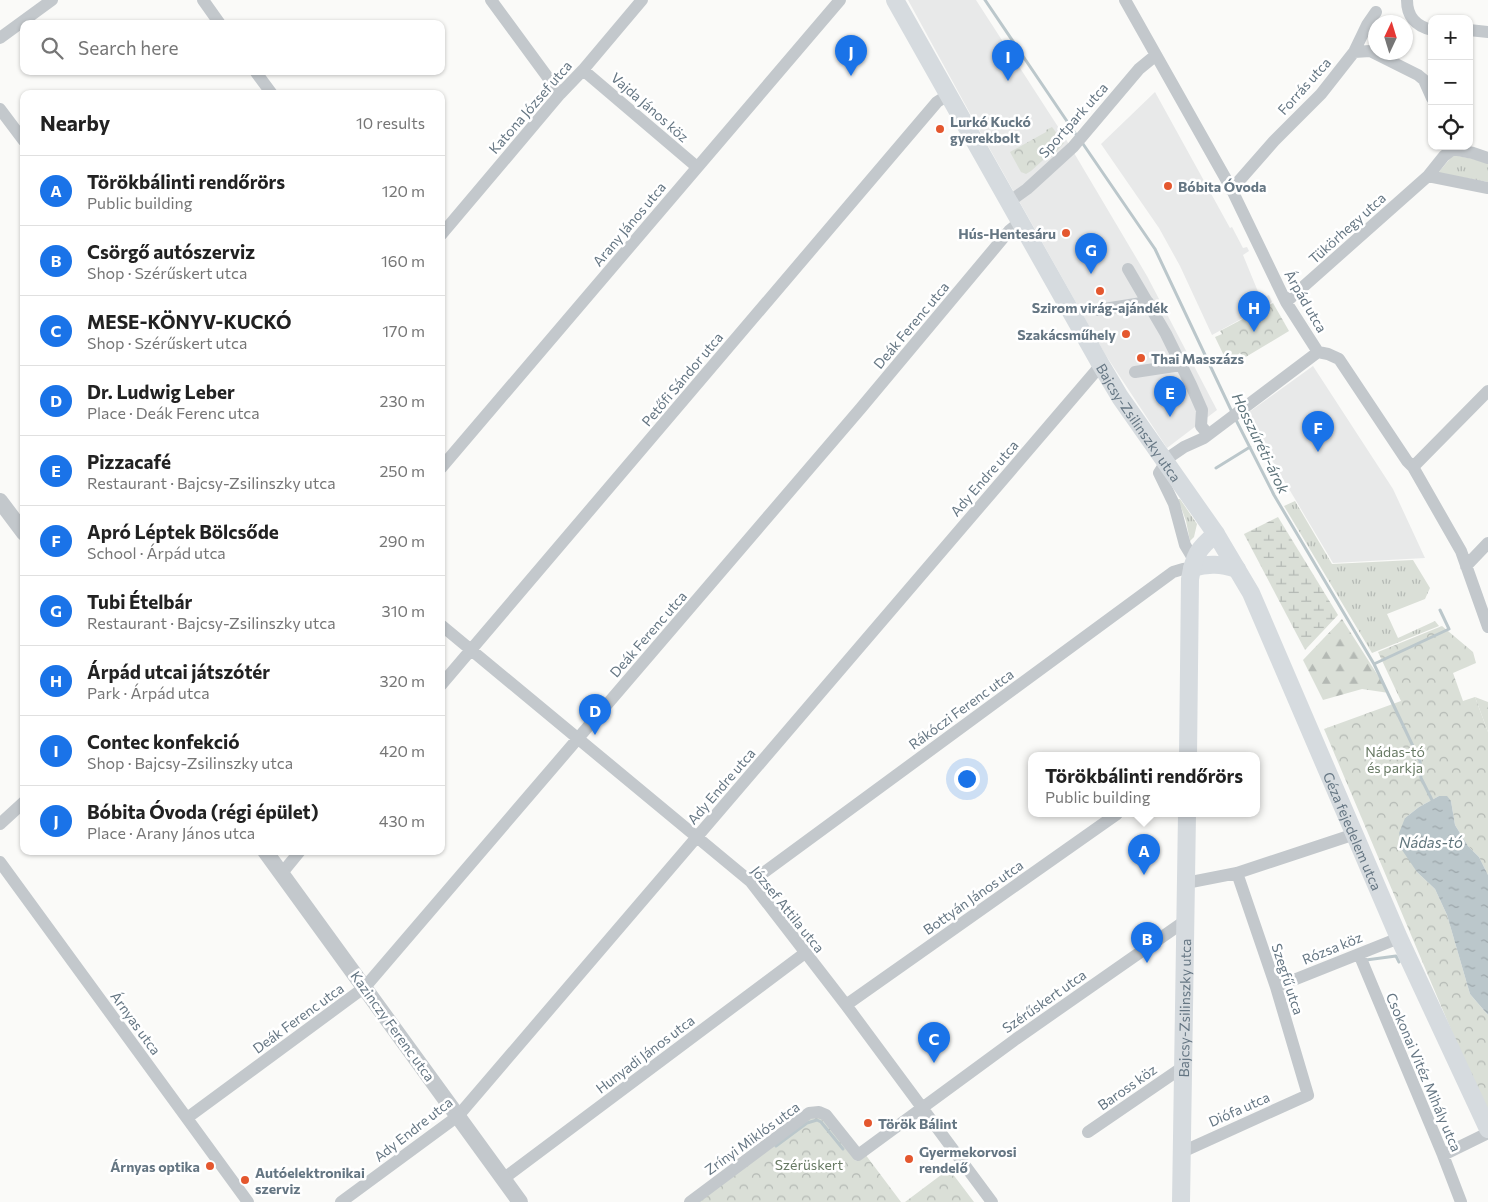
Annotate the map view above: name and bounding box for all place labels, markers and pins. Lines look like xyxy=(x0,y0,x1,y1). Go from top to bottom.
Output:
pin: J xyxy=(835,35,867,76)
pin: I xyxy=(992,40,1024,81)
place label: Lurkó Kuckó gyerekbolt xyxy=(950,113,1031,146)
marker: Lurkó Kuckó gyerekbolt xyxy=(934,123,946,135)
place label: Bóbita Óvoda xyxy=(1178,178,1266,195)
marker: Bóbita Óvoda xyxy=(1162,180,1174,192)
place label: Hús-Hentesáru xyxy=(958,225,1056,242)
marker: Hús-Hentesáru xyxy=(1060,227,1072,239)
pin: G xyxy=(1075,233,1107,274)
marker: Szirom virág-ajándék xyxy=(1094,285,1106,297)
pin: H xyxy=(1238,291,1270,332)
place label: Szirom virág-ajándék xyxy=(1032,299,1168,316)
place label: Szakácsműhely xyxy=(1017,326,1116,343)
marker: Szakácsműhely xyxy=(1120,328,1132,340)
place label: Thai Masszázs xyxy=(1151,350,1245,367)
marker: Thai Masszázs xyxy=(1135,352,1147,364)
pin: E xyxy=(1154,376,1186,417)
pin: F xyxy=(1302,411,1334,452)
pin: D xyxy=(579,694,611,735)
pin: A xyxy=(1128,834,1160,875)
pin: B xyxy=(1131,922,1163,963)
pin: C xyxy=(918,1022,950,1063)
place label: Török Bálint xyxy=(878,1115,957,1132)
marker: Török Bálint xyxy=(862,1117,874,1129)
place label: Gyermekorvosi rendelő xyxy=(919,1143,1017,1176)
marker: Gyermekorvosi rendelő xyxy=(903,1153,915,1165)
place label: Árnyas optika xyxy=(110,1158,200,1175)
marker: Árnyas optika xyxy=(204,1160,216,1172)
place label: Autóelektronikai szerviz xyxy=(255,1164,365,1197)
marker: Autóelektronikai szerviz xyxy=(239,1174,251,1186)

